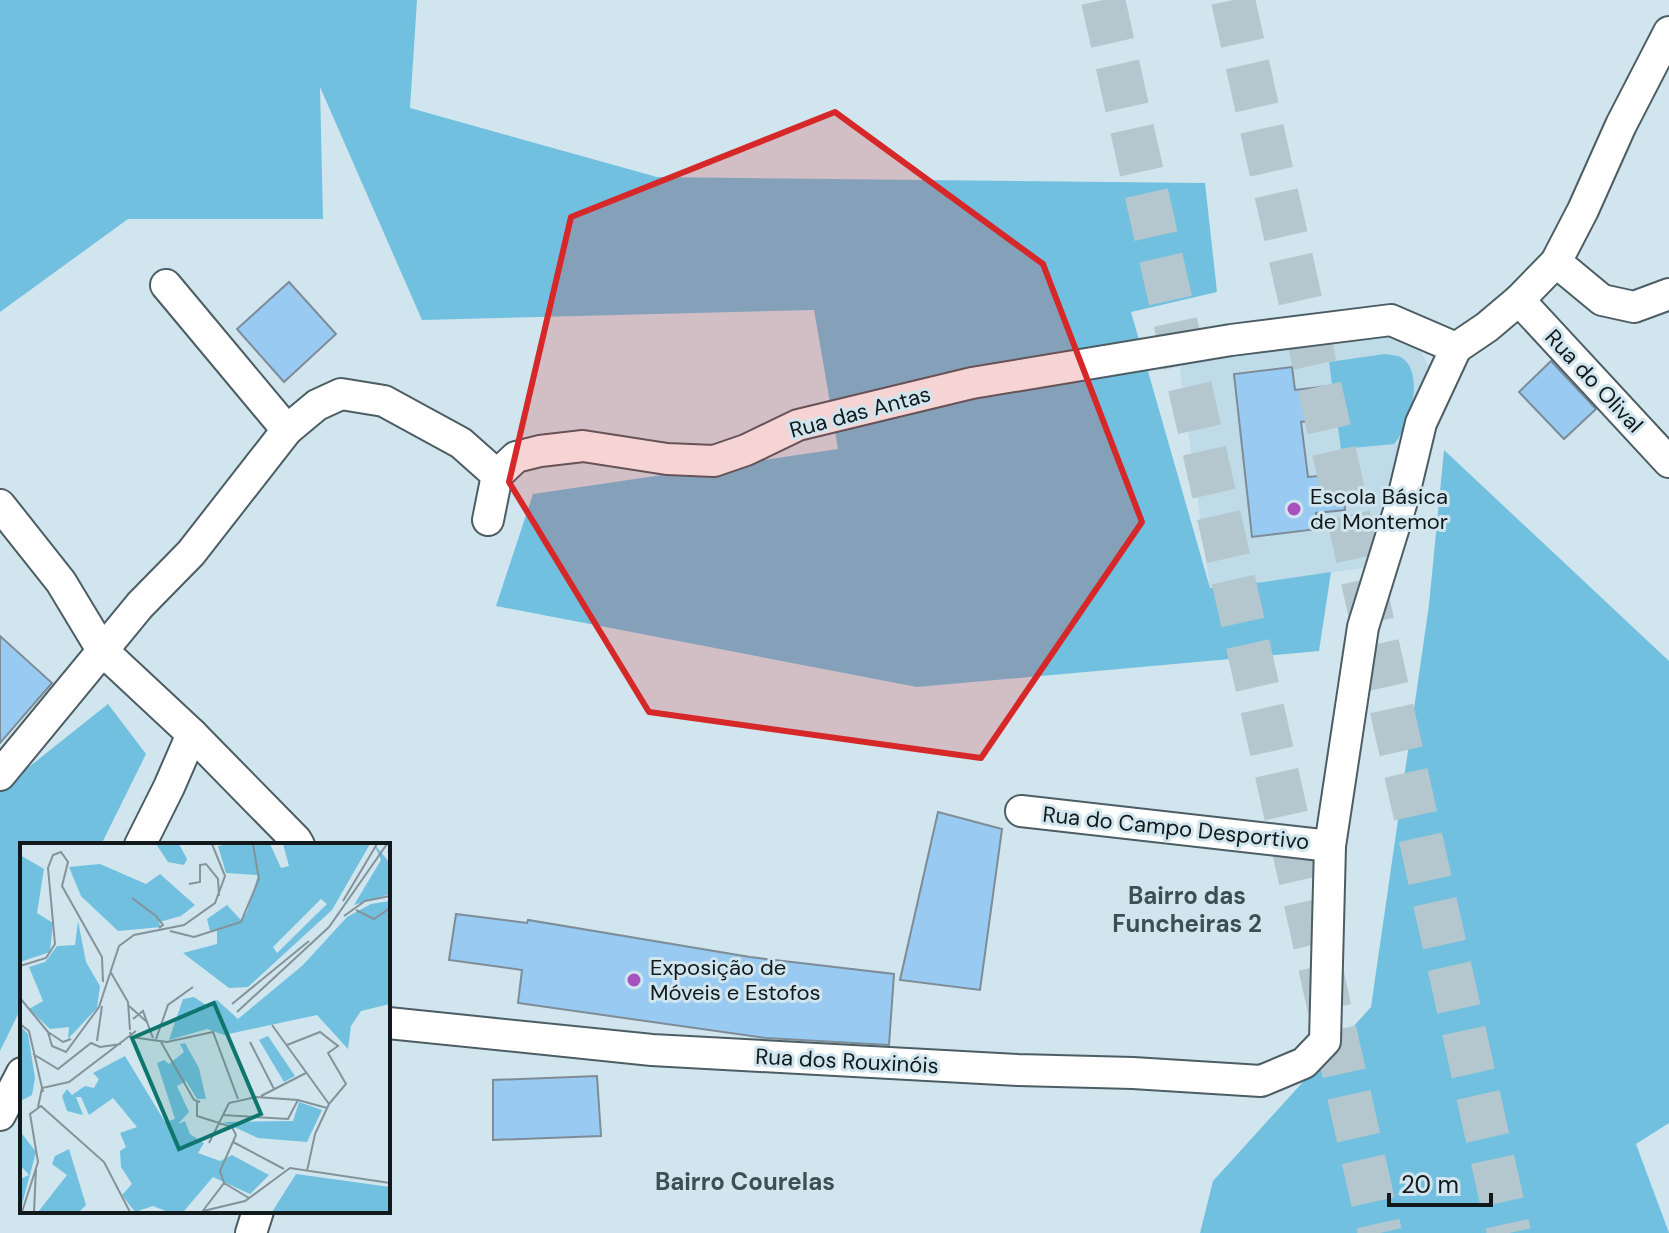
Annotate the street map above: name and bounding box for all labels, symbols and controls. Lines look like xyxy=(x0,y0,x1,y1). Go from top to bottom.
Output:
street label: Rua do Olival xyxy=(1539,323,1649,439)
street label: Rua das Antas xyxy=(786,379,934,445)
place label: Escola Básica de Montemor xyxy=(1310,482,1448,536)
marker: Escola Básica de Montemor xyxy=(1285,500,1303,518)
street label: Rua do Campo Desportivo xyxy=(1041,800,1311,856)
inset map xyxy=(20,843,390,1213)
district label: Bairro das Funcheiras 2 xyxy=(1112,880,1262,939)
place label: Exposição de Móveis e Estofos xyxy=(650,953,821,1007)
marker: Exposição de Móveis e Estofos xyxy=(625,971,643,989)
street label: Rua dos Rouxinóis xyxy=(755,1042,939,1080)
scale bar xyxy=(1389,1157,1491,1207)
district label: Bairro Courelas xyxy=(655,1166,835,1197)
text: 20 m xyxy=(1401,1169,1459,1200)

